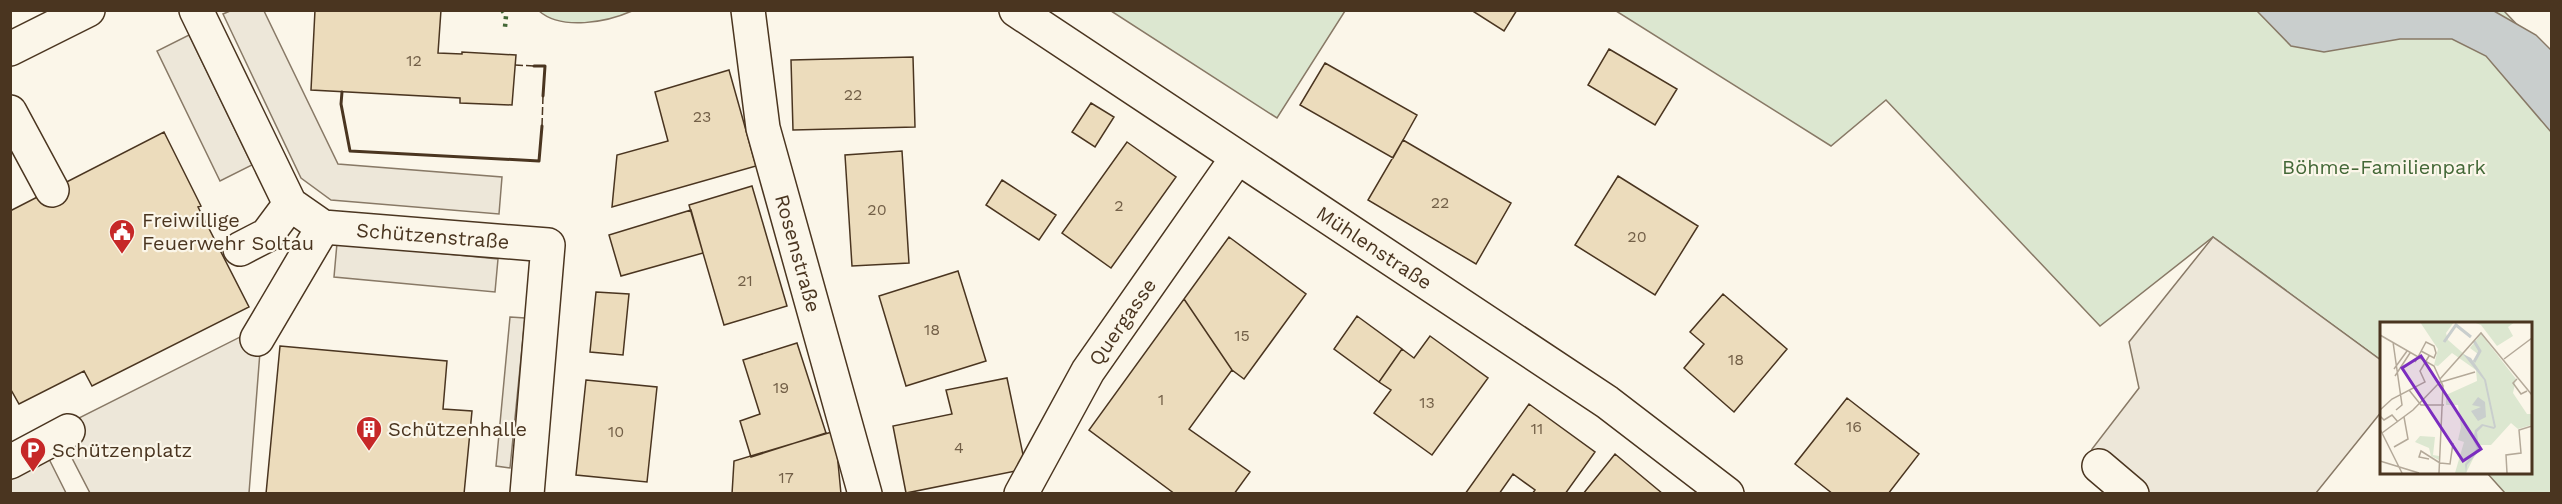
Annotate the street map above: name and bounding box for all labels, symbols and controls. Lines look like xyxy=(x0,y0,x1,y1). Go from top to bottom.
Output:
house number: 12 xyxy=(406,51,422,70)
house number: 22 xyxy=(844,85,862,104)
house number: 23 xyxy=(693,107,711,126)
park label: Böhme-Familienpark xyxy=(2282,155,2486,179)
street label: Rosenstraße xyxy=(770,192,826,315)
house number: 22 xyxy=(1431,193,1449,212)
house number: 2 xyxy=(1114,196,1124,215)
house number: 20 xyxy=(867,200,887,219)
street label: Mühlenstraße xyxy=(1312,201,1437,295)
place label: Freiwillige Feuerwehr Soltau xyxy=(142,208,314,255)
public building icon: Freiwillige Feuerwehr Soltau xyxy=(107,217,137,255)
street label: Schützenstraße xyxy=(355,218,510,254)
house number: 20 xyxy=(1627,227,1647,246)
house number: 21 xyxy=(737,271,753,290)
street label: Quergasse xyxy=(1084,274,1161,370)
house number: 18 xyxy=(924,320,940,339)
inset map xyxy=(2380,322,2532,474)
house number: 15 xyxy=(1234,326,1250,345)
house number: 18 xyxy=(1728,350,1744,369)
house number: 19 xyxy=(773,378,789,397)
house number: 1 xyxy=(1158,390,1164,409)
house number: 13 xyxy=(1419,393,1435,412)
building icon: Schützenhalle xyxy=(354,414,384,452)
place label: Schützenhalle xyxy=(388,417,527,441)
house number: 16 xyxy=(1846,417,1862,436)
house number: 11 xyxy=(1531,419,1543,438)
house number: 10 xyxy=(608,422,624,441)
parking icon: Schützenplatz xyxy=(18,435,48,473)
place label: Schützenplatz xyxy=(52,438,192,462)
house number: 4 xyxy=(954,438,964,457)
house number: 17 xyxy=(778,468,794,487)

